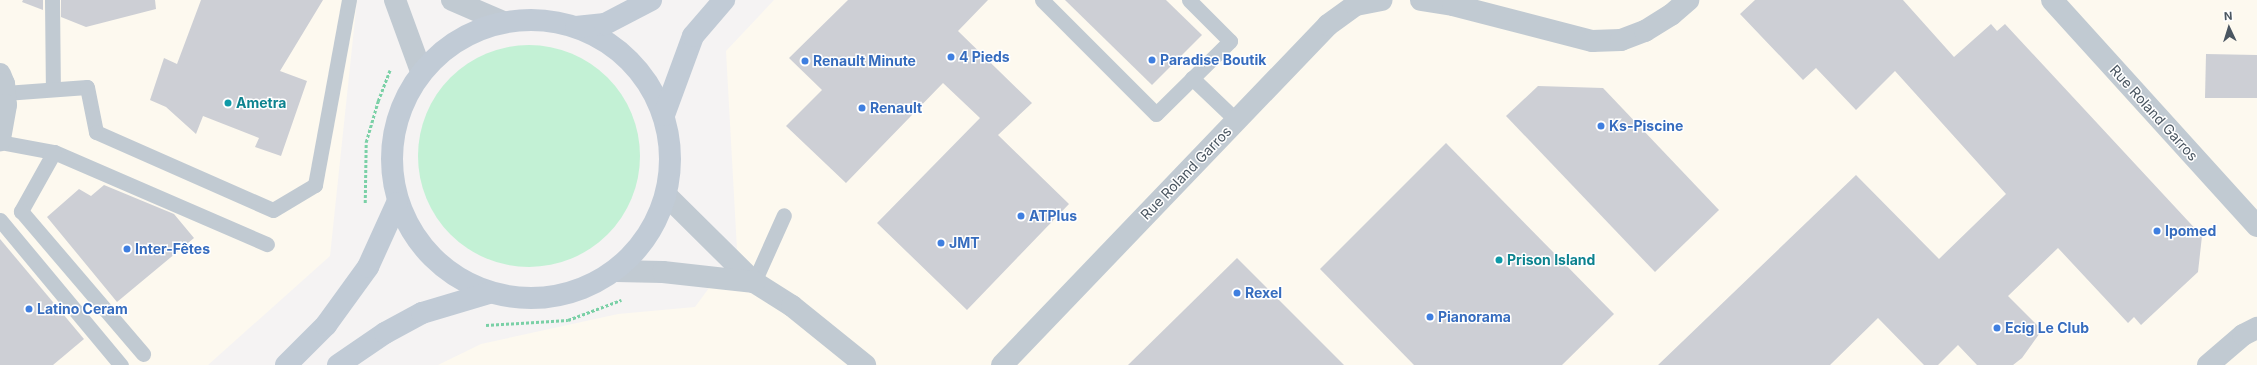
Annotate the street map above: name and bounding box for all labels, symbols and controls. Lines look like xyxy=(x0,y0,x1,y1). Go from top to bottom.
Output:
north arrow xyxy=(2209,8,2249,48)
text: N xyxy=(2223,9,2233,23)
place label: 4 Pieds xyxy=(959,49,1010,65)
marker: 4 Pieds xyxy=(946,52,956,62)
place label: Paradise Boutik xyxy=(1160,52,1266,68)
place label: Renault Minute xyxy=(813,53,916,69)
marker: Paradise Boutik xyxy=(1147,55,1157,65)
marker: Renault Minute xyxy=(800,56,810,66)
street label: Rue Roland Garros xyxy=(2107,62,2201,164)
place label: Ametra xyxy=(236,95,286,111)
marker: Ametra xyxy=(223,98,233,108)
place label: Renault xyxy=(870,100,922,116)
marker: Renault xyxy=(857,103,867,113)
place label: Ks-Piscine xyxy=(1609,118,1683,134)
marker: Ks-Piscine xyxy=(1596,121,1606,131)
street label: Rue Roland Garros xyxy=(1137,123,1235,223)
place label: ATPlus xyxy=(1029,208,1077,224)
marker: ATPlus xyxy=(1016,211,1026,221)
place label: Ipomed xyxy=(2165,223,2216,239)
marker: Ipomed xyxy=(2152,226,2162,236)
place label: JMT xyxy=(949,235,980,251)
marker: JMT xyxy=(936,238,946,248)
place label: Inter-Fêtes xyxy=(135,241,210,257)
marker: Inter-Fêtes xyxy=(122,244,132,254)
place label: Prison Island xyxy=(1507,252,1595,268)
marker: Prison Island xyxy=(1494,255,1504,265)
place label: Rexel xyxy=(1245,285,1282,301)
marker: Rexel xyxy=(1232,288,1242,298)
place label: Latino Ceram xyxy=(37,301,128,317)
marker: Latino Ceram xyxy=(24,304,34,314)
place label: Pianorama xyxy=(1438,309,1511,325)
marker: Pianorama xyxy=(1425,312,1435,322)
place label: Ecig Le Club xyxy=(2005,320,2089,336)
marker: Ecig Le Club xyxy=(1992,323,2002,333)

